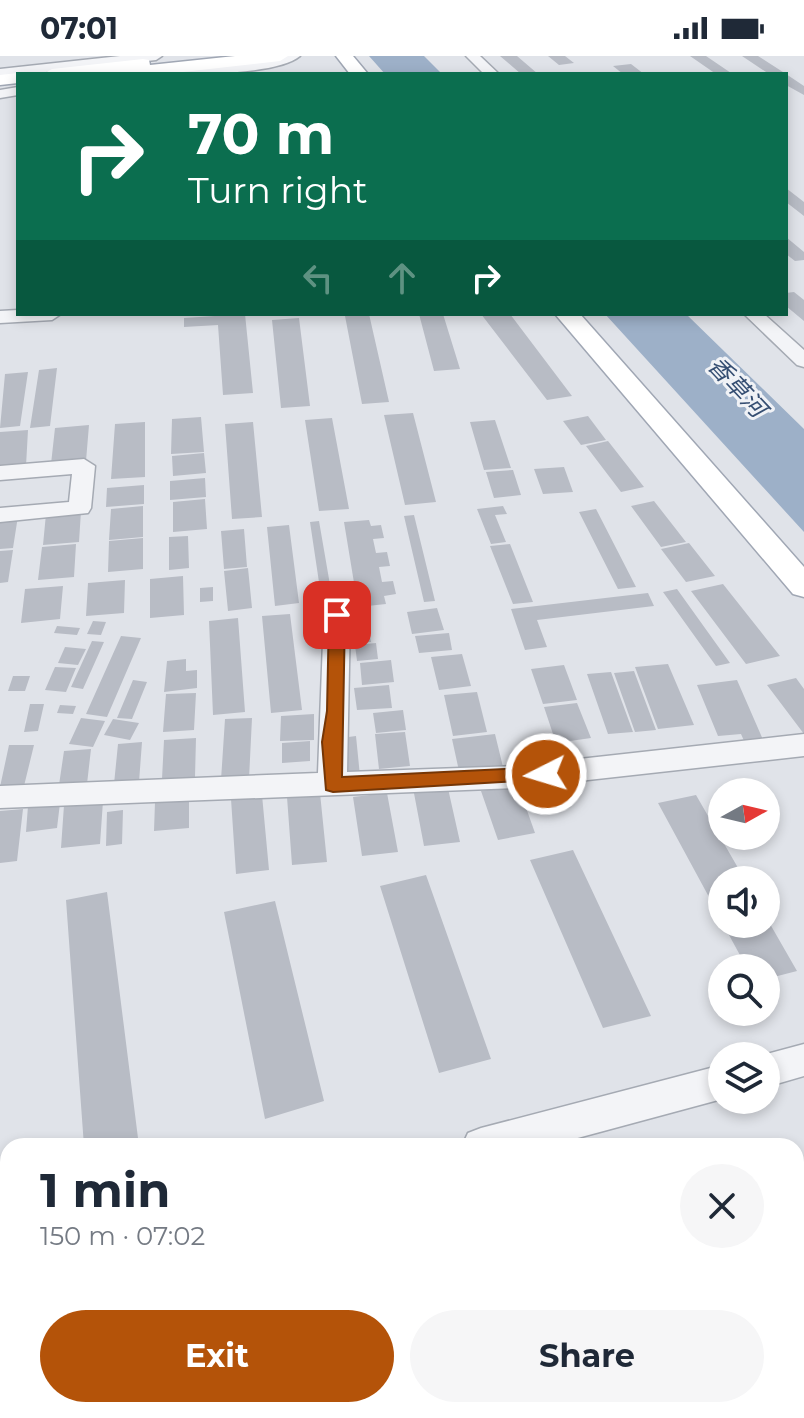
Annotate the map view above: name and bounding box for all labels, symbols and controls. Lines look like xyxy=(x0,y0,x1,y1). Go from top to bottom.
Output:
text: 07:01 xyxy=(40,10,118,47)
text: 70 m xyxy=(188,100,334,168)
icon: right xyxy=(56,104,160,208)
text: Turn right xyxy=(188,168,368,212)
icon: left xyxy=(296,256,340,300)
icon: ahead xyxy=(380,256,424,300)
icon: right xyxy=(464,256,508,300)
water label: 香草河 xyxy=(702,350,775,426)
pin xyxy=(303,581,371,649)
icon: arrive xyxy=(315,593,359,637)
position arrow xyxy=(504,732,588,816)
north arrow xyxy=(708,778,780,850)
map controls xyxy=(708,778,780,1114)
button: sound xyxy=(708,866,780,938)
button: search xyxy=(708,954,780,1026)
button: layers xyxy=(708,1042,780,1114)
text: 1 min xyxy=(40,1161,170,1219)
button: close xyxy=(680,1164,764,1248)
text: 150 m · 07:02 xyxy=(40,1220,205,1252)
button: Exit xyxy=(40,1310,394,1402)
button: Share xyxy=(410,1310,764,1402)

